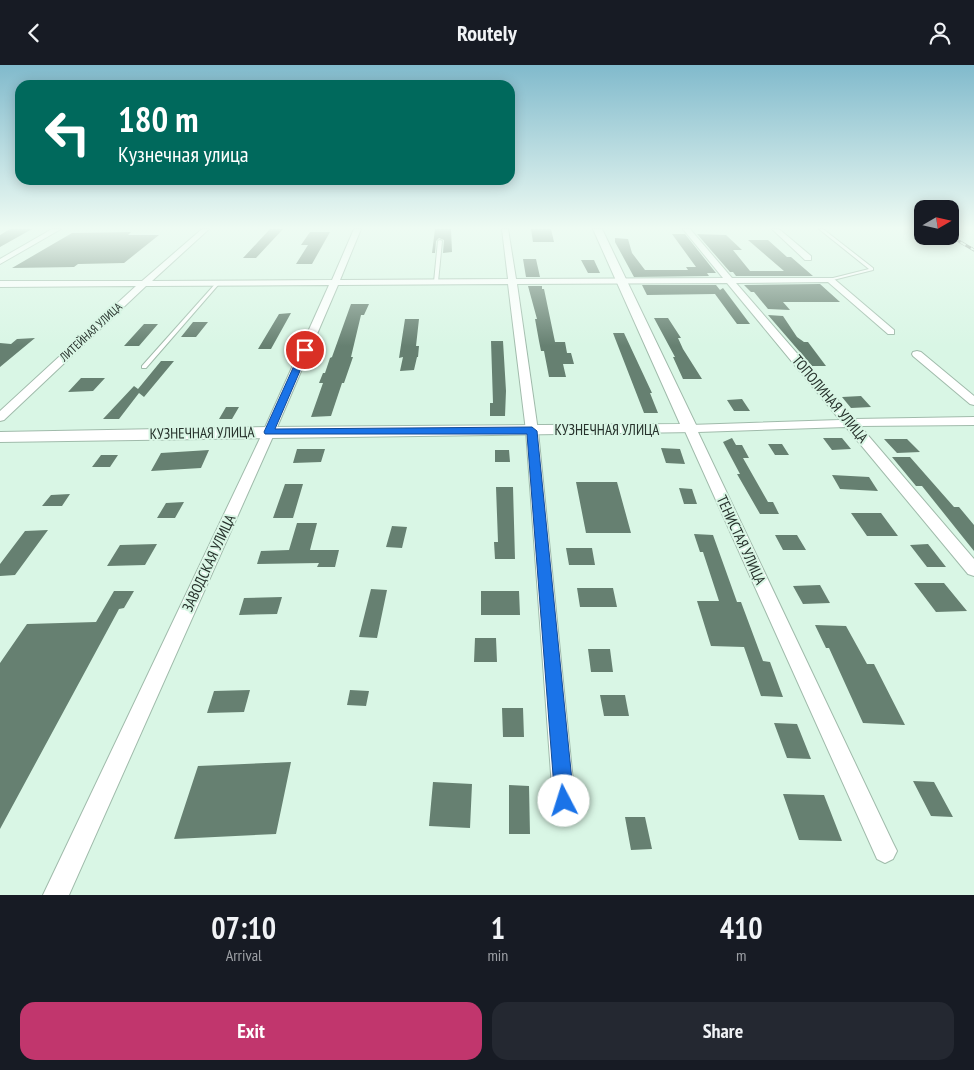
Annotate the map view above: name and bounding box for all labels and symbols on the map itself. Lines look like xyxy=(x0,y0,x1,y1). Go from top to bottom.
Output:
north arrow xyxy=(914,200,959,245)
street label: ЛИТЕЙНАЯ УЛИЦА xyxy=(56,299,125,365)
pin xyxy=(284,329,326,371)
street label: ТОПОЛИНАЯ УЛИЦА xyxy=(788,351,873,447)
street label: КУЗНЕЧНАЯ УЛИЦА xyxy=(555,420,660,439)
street label: КУЗНЕЧНАЯ УЛИЦА xyxy=(149,422,255,443)
street label: ТЕНИСТАЯ УЛИЦА xyxy=(713,492,771,588)
street label: ЗАВОДСКАЯ УЛИЦА xyxy=(178,510,240,614)
position arrow xyxy=(537,774,589,826)

